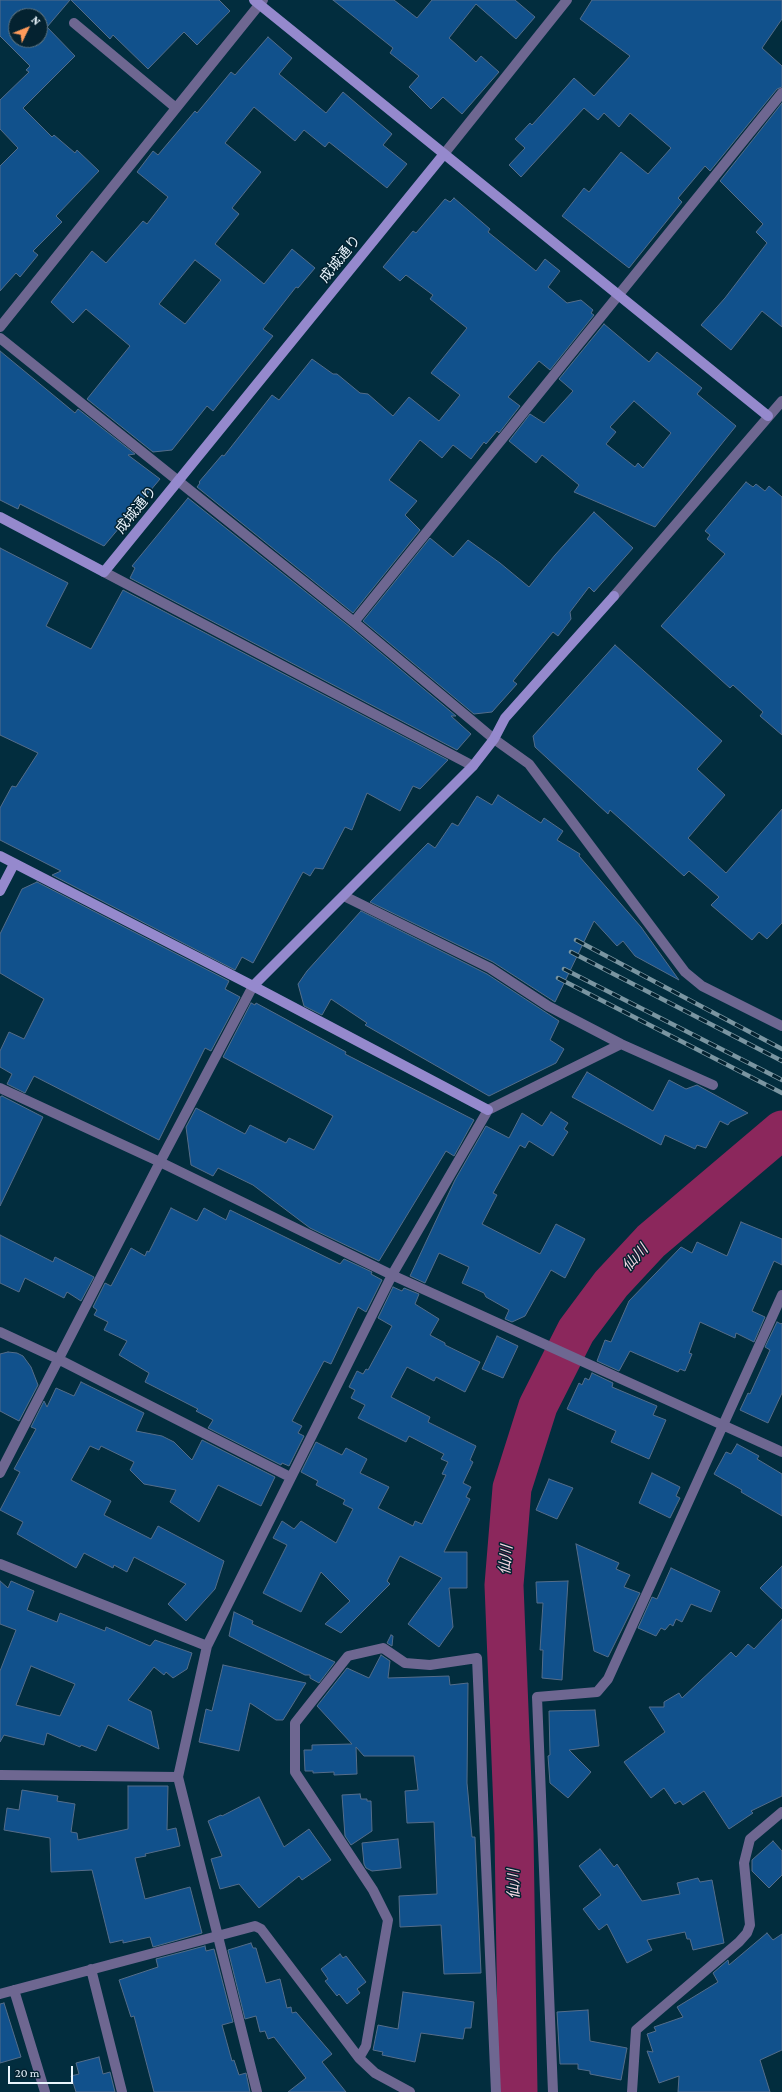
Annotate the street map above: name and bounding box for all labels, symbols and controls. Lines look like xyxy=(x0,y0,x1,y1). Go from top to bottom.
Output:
north arrow xyxy=(8,8,48,48)
text: N xyxy=(29,14,43,27)
street label: 成城通り xyxy=(316,232,364,286)
street label: 成城通り xyxy=(112,483,160,537)
water label: 仙川 xyxy=(618,1241,652,1275)
water label: 仙川 xyxy=(496,1544,516,1576)
water label: 仙川 xyxy=(505,1869,523,1899)
scale bar xyxy=(10,2058,75,2084)
text: 20 m xyxy=(15,2066,39,2080)

